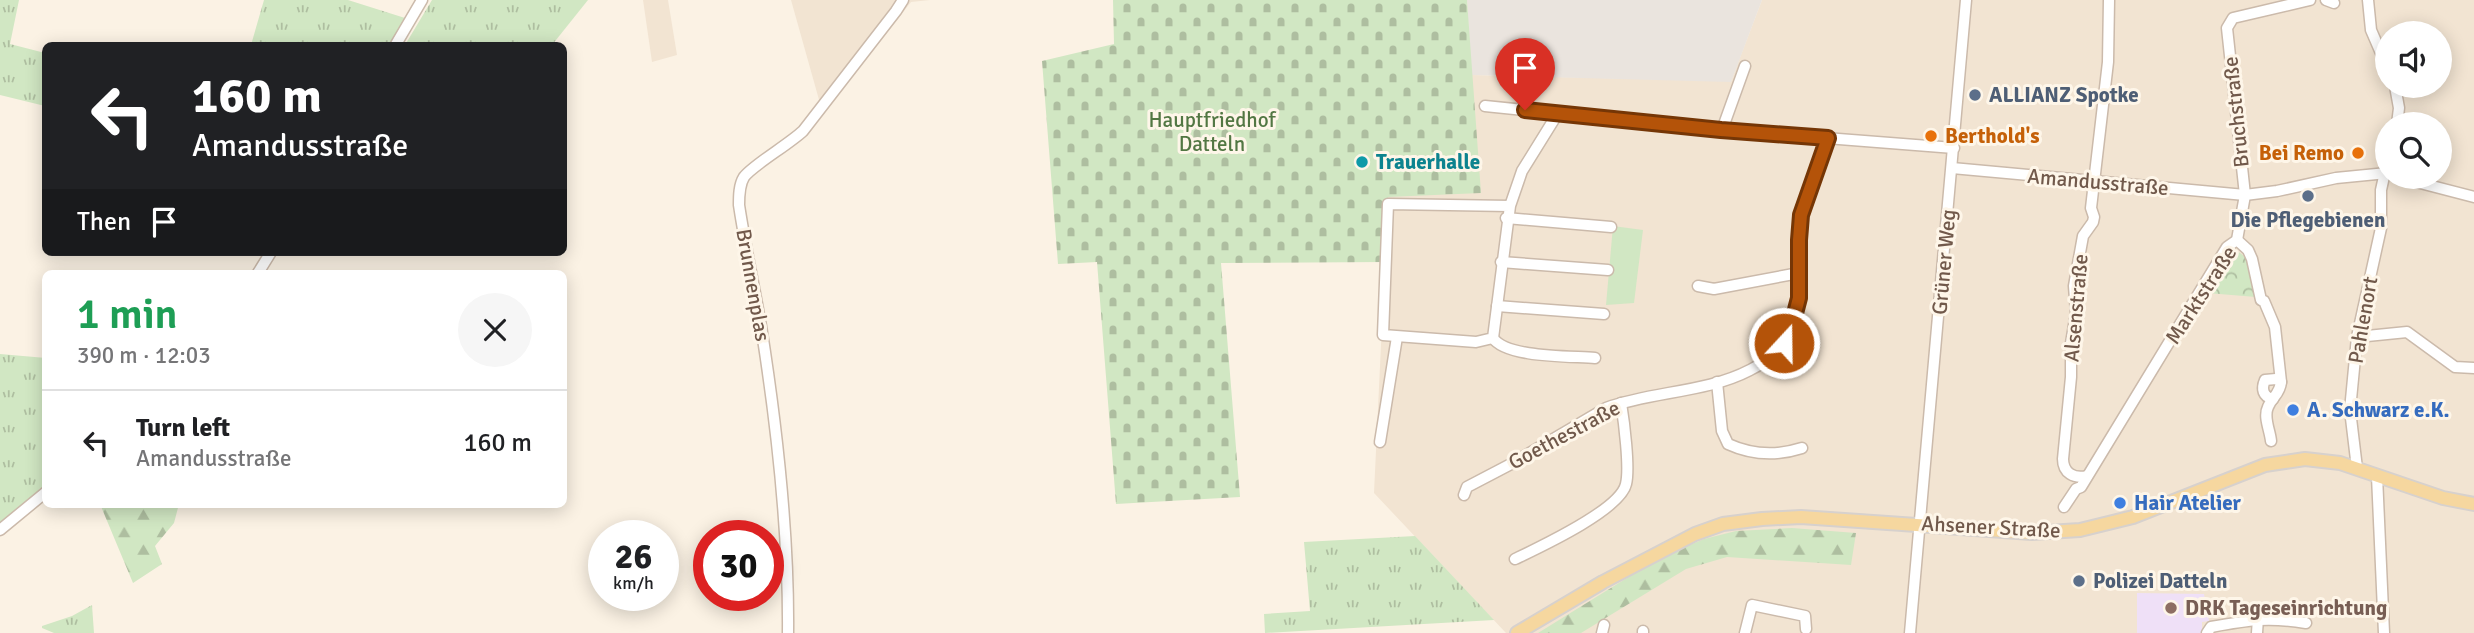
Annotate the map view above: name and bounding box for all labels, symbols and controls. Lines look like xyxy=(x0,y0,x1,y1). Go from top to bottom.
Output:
map controls xyxy=(2375,21,2452,189)
button: sound xyxy=(2375,21,2452,98)
pin xyxy=(1495,38,1555,110)
icon: arrive xyxy=(1506,49,1544,87)
street label: Bruchstraße xyxy=(2217,55,2255,169)
text: 160 m xyxy=(192,66,322,126)
icon: left xyxy=(77,70,168,161)
place label: ALLIANZ Spotke xyxy=(1989,82,2139,108)
marker: ALLIANZ Spotke xyxy=(1967,87,1983,103)
park label: Hauptfriedhof Datteln xyxy=(1148,107,1277,157)
button: search xyxy=(2375,112,2452,189)
place label: Berthold's xyxy=(1945,123,2040,149)
text: Amandusstraße xyxy=(192,126,408,165)
marker: Berthold's xyxy=(1923,128,1939,144)
place label: Bei Remo xyxy=(2259,140,2344,166)
marker: Bei Remo xyxy=(2350,145,2366,161)
place label: Trauerhalle xyxy=(1376,149,1480,175)
marker: Trauerhalle xyxy=(1354,154,1370,170)
street label: Amandusstraße xyxy=(2026,163,2170,201)
marker: Die Pflegebienen xyxy=(2300,188,2316,204)
icon: arrive xyxy=(145,203,183,241)
text: Then xyxy=(77,206,131,238)
place label: Die Pflegebienen xyxy=(2231,207,2385,233)
street label: Grüner Weg xyxy=(1926,208,1962,316)
street label: Brunnenplas xyxy=(730,227,776,343)
street label: Marktstraße xyxy=(2160,241,2242,349)
street label: Alsenstraße xyxy=(2058,253,2094,363)
street label: Pahlenort xyxy=(2343,274,2383,366)
text: 1 min xyxy=(77,289,178,340)
button: close xyxy=(458,293,532,367)
position arrow xyxy=(1747,306,1821,380)
text: 390 m · 12:03 xyxy=(77,341,211,370)
street label: Goethestraße xyxy=(1504,395,1624,475)
place label: A. Schwarz e.K. xyxy=(2307,397,2450,423)
marker: A. Schwarz e.K. xyxy=(2285,402,2301,418)
text: Turn left xyxy=(136,412,230,444)
icon: left xyxy=(77,424,115,462)
text: 160 m xyxy=(463,427,532,459)
text: Amandusstraße xyxy=(136,444,291,473)
place label: Hair Atelier xyxy=(2134,490,2242,516)
marker: Hair Atelier xyxy=(2112,495,2128,511)
street label: Ahsener Straße xyxy=(1921,510,2061,544)
speed limit sign: 30 xyxy=(693,520,784,611)
text: 26 xyxy=(615,535,652,578)
place label: Polizei Datteln xyxy=(2093,568,2227,594)
text: km/h xyxy=(613,572,654,594)
marker: Polizei Datteln xyxy=(2071,573,2087,589)
place label: DRK Tageseinrichtung xyxy=(2185,595,2387,621)
marker: DRK Tageseinrichtung xyxy=(2163,600,2179,616)

